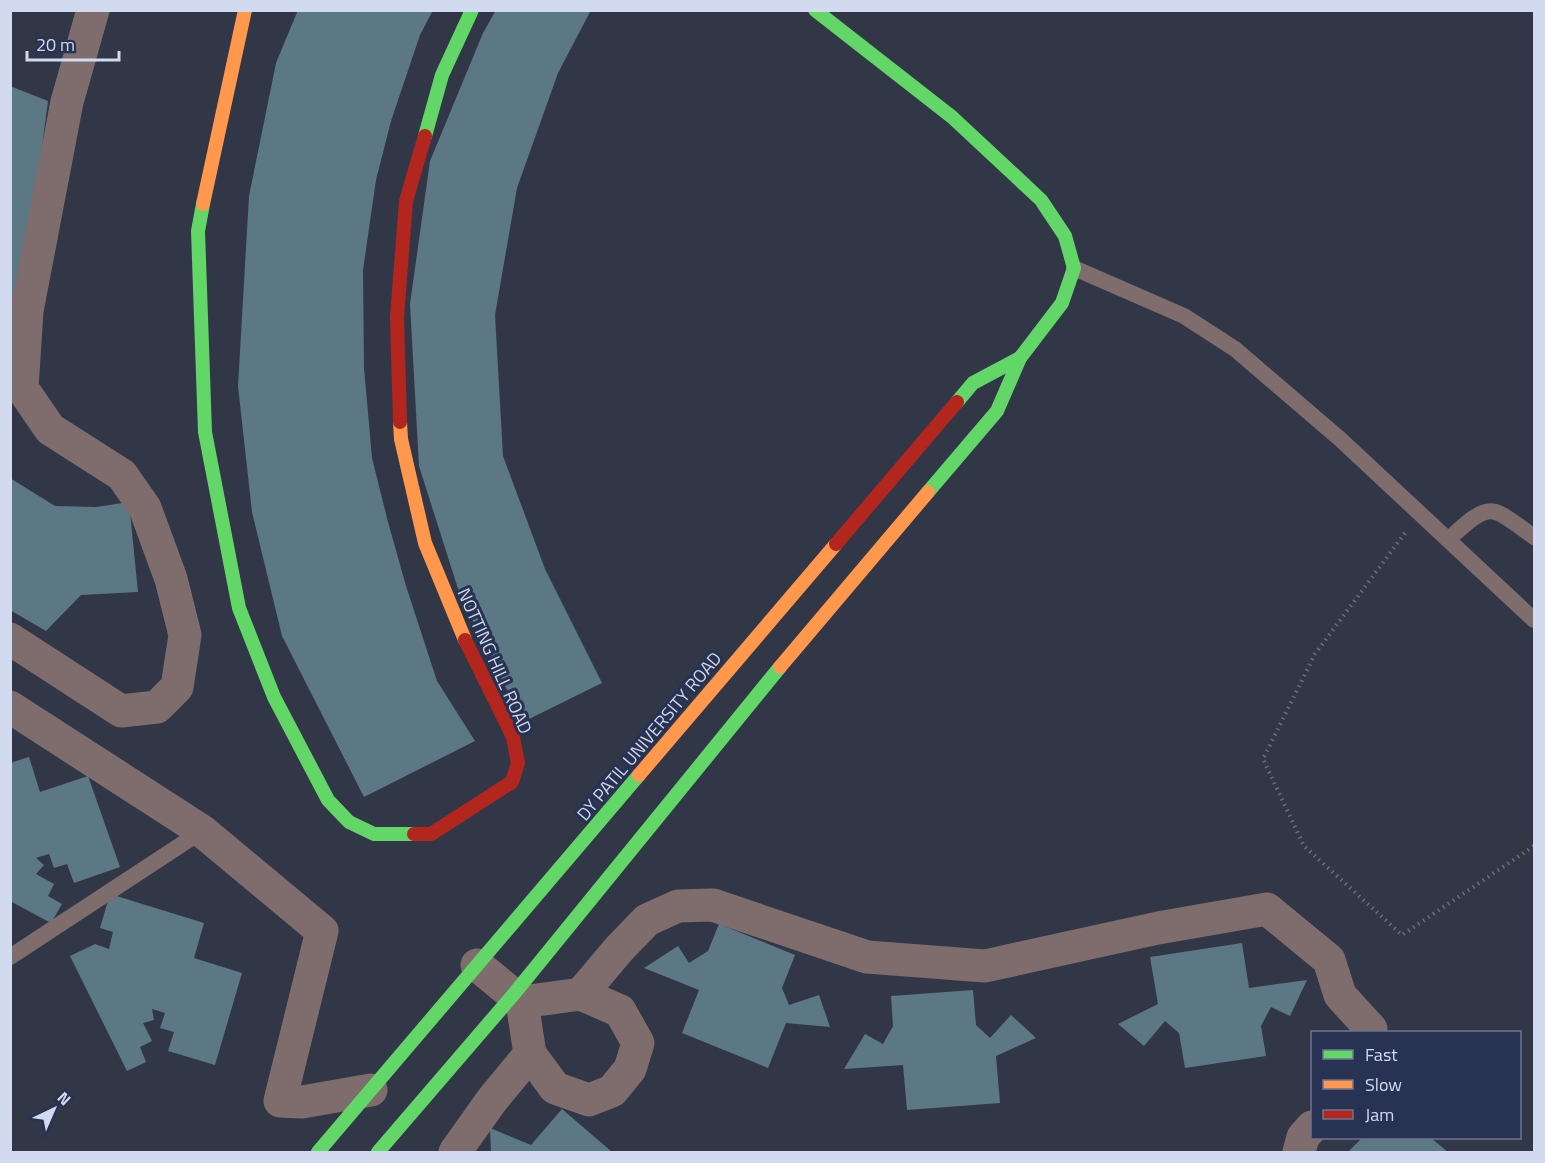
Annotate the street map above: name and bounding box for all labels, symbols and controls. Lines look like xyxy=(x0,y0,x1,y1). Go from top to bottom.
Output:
scale bar xyxy=(27,24,118,62)
text: 20 m xyxy=(36,31,75,58)
street label: NOTTING HILL ROAD xyxy=(451,584,539,738)
street label: DY PATIL UNIVERSITY ROAD xyxy=(570,646,728,826)
legend xyxy=(1311,1031,1521,1139)
text: Fast xyxy=(1365,1041,1398,1068)
text: Slow xyxy=(1365,1071,1402,1098)
north arrow xyxy=(24,1079,84,1139)
text: N xyxy=(52,1086,77,1111)
text: Jam xyxy=(1365,1101,1394,1128)

